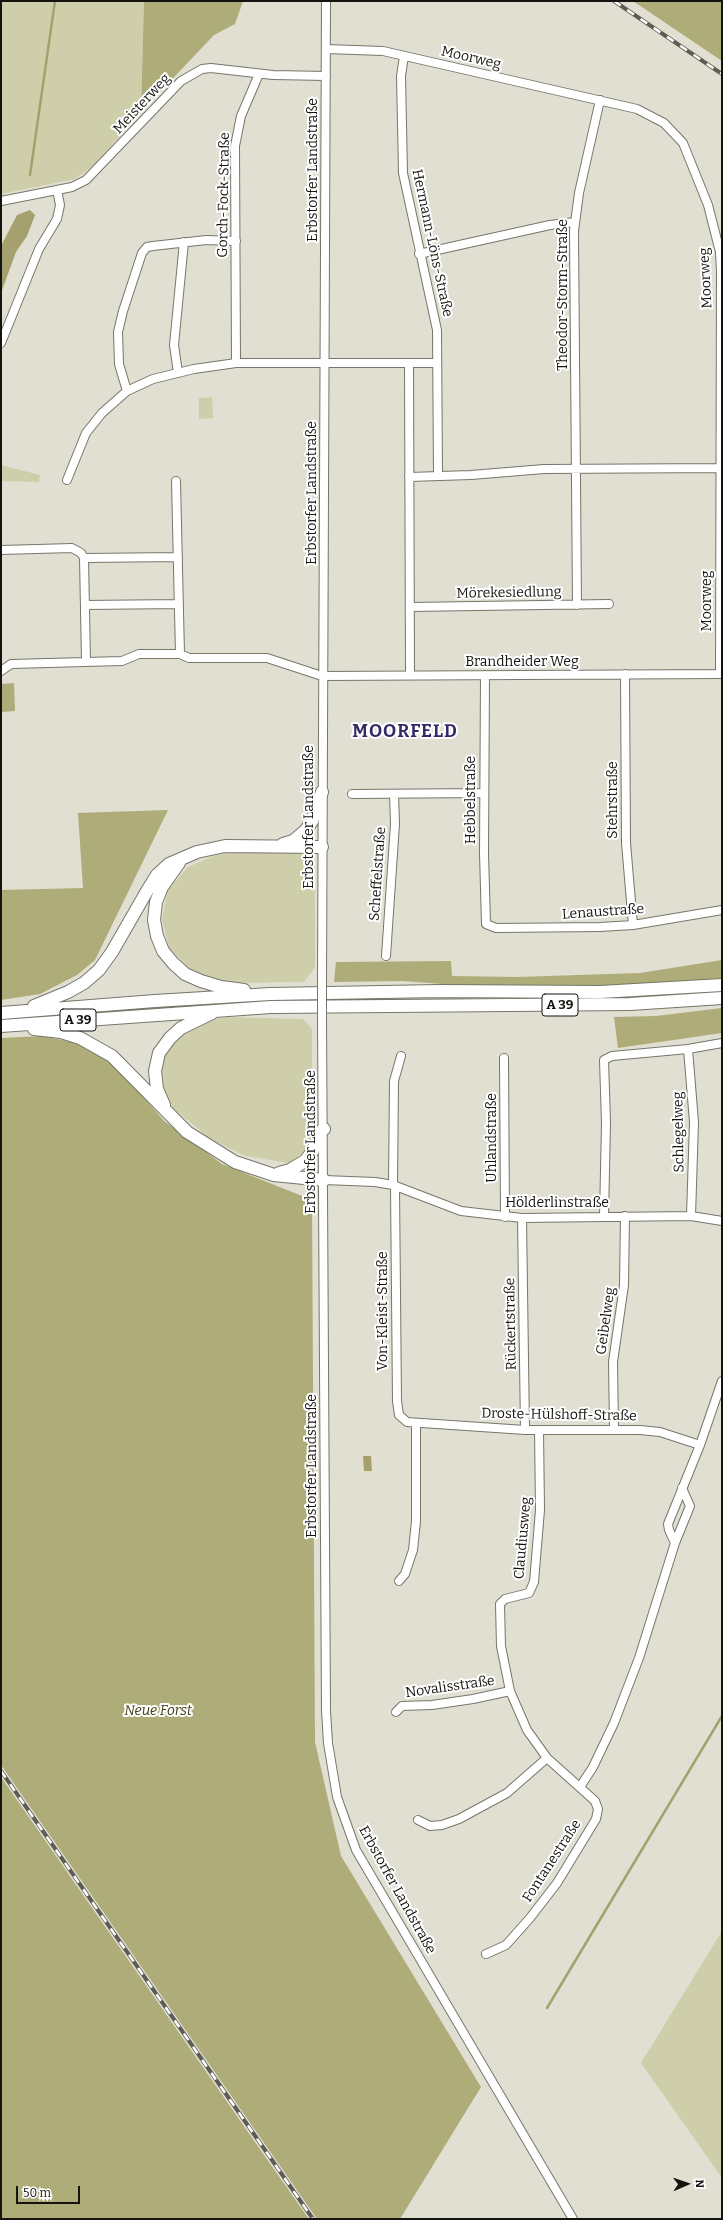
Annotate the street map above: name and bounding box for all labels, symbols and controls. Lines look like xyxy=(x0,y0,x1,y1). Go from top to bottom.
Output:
street label: Moorweg xyxy=(439,43,503,73)
street label: Meisterweg xyxy=(110,70,174,138)
street label: Erbstorfer Landstraße xyxy=(305,98,321,242)
street label: Gorch-Fock-Straße xyxy=(215,132,233,258)
street label: Hermann-Löns-Straße xyxy=(408,168,456,318)
street label: Theodor-Storm-Straße xyxy=(555,219,571,371)
street label: Moorweg xyxy=(696,247,716,309)
street label: Erbstorfer Landstraße xyxy=(304,421,320,565)
street label: Moorweg xyxy=(699,570,715,632)
street label: Mörekesiedlung xyxy=(456,584,562,602)
street label: Brandheider Weg xyxy=(465,654,579,670)
district label: MOORFELD xyxy=(352,721,458,743)
street label: Erbstorfer Landstraße xyxy=(301,745,317,889)
street label: Hebbelstraße xyxy=(463,756,479,844)
street label: Stehrstraße xyxy=(605,761,621,839)
street label: Scheffelstraße xyxy=(366,826,390,922)
street label: Lenaustraße xyxy=(561,901,645,923)
road number: A 39 xyxy=(542,994,578,1016)
road number: A 39 xyxy=(60,1009,96,1031)
street label: Erbstorfer Landstraße xyxy=(303,1070,319,1214)
street label: Schlegelweg xyxy=(670,1091,688,1173)
street label: Uhlandstraße xyxy=(484,1093,500,1183)
street label: Hölderlinstraße xyxy=(505,1195,609,1211)
street label: Von-Kleist-Straße xyxy=(375,1251,391,1371)
street label: Rückertstraße xyxy=(502,1278,520,1370)
street label: Geibelweg xyxy=(593,1286,619,1356)
street label: Erbstorfer Landstraße xyxy=(304,1394,320,1538)
street label: Droste-Hülshoff-Straße xyxy=(481,1405,637,1425)
street label: Claudiusweg xyxy=(511,1496,535,1580)
street label: Novalisstraße xyxy=(404,1672,496,1702)
park label: Neue Forst xyxy=(124,1703,192,1719)
street label: Fontanestraße xyxy=(519,1817,585,1905)
street label: Erbstorfer Landstraße xyxy=(355,1823,439,1957)
north arrow xyxy=(667,2164,707,2204)
scale bar xyxy=(18,2178,82,2204)
text: N xyxy=(693,2179,706,2188)
text: 50 m xyxy=(23,2186,51,2200)

